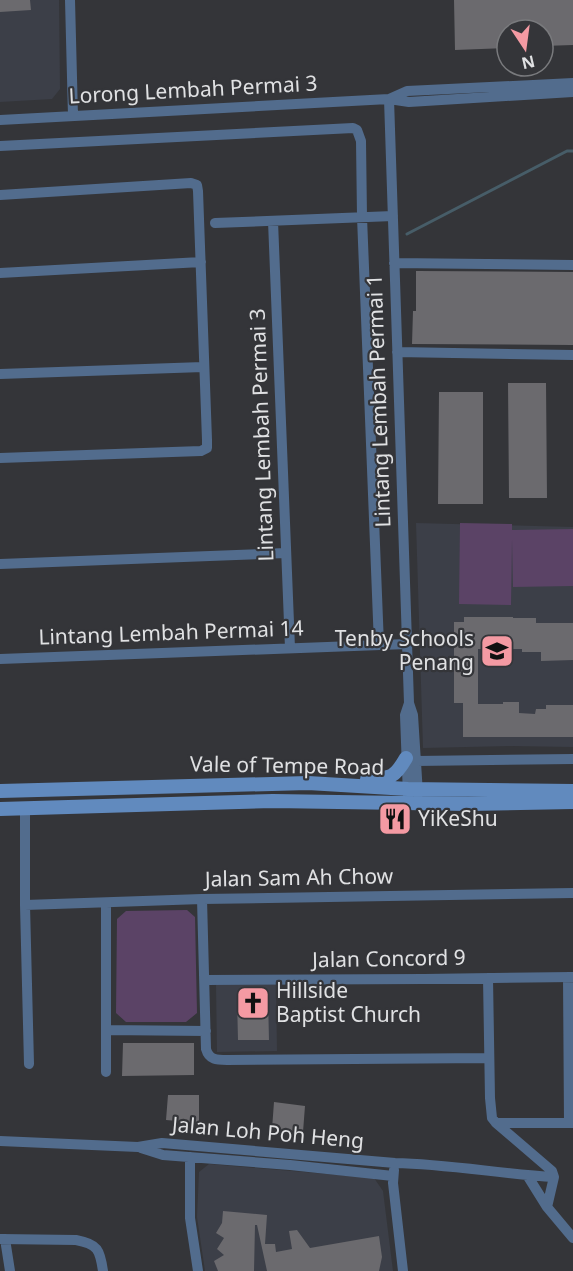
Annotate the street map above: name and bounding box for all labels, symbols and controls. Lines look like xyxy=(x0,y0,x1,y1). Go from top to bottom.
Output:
north arrow xyxy=(495,18,555,78)
text: N xyxy=(520,50,537,75)
street label: Lorong Lembah Permai 3 xyxy=(68,69,318,110)
street label: Lintang Lembah Permai 1 xyxy=(360,274,396,528)
street label: Lintang Lembah Permai 3 xyxy=(243,308,279,562)
street label: Lintang Lembah Permai 14 xyxy=(38,613,304,651)
place label: Tenby Schools Penang xyxy=(335,624,474,676)
school or university icon: Tenby Schools Penang xyxy=(479,633,515,669)
street label: Vale of Tempe Road xyxy=(190,749,384,781)
restaurant icon: YiKeShu xyxy=(377,801,413,837)
place label: YiKeShu xyxy=(418,804,498,832)
street label: Jalan Sam Ah Chow xyxy=(203,861,394,893)
street label: Jalan Concord 9 xyxy=(310,943,466,973)
place label: Hillside Baptist Church xyxy=(276,976,421,1028)
church icon: Hillside Baptist Church xyxy=(235,985,271,1021)
street label: Jalan Loh Poh Heng xyxy=(169,1109,365,1154)

